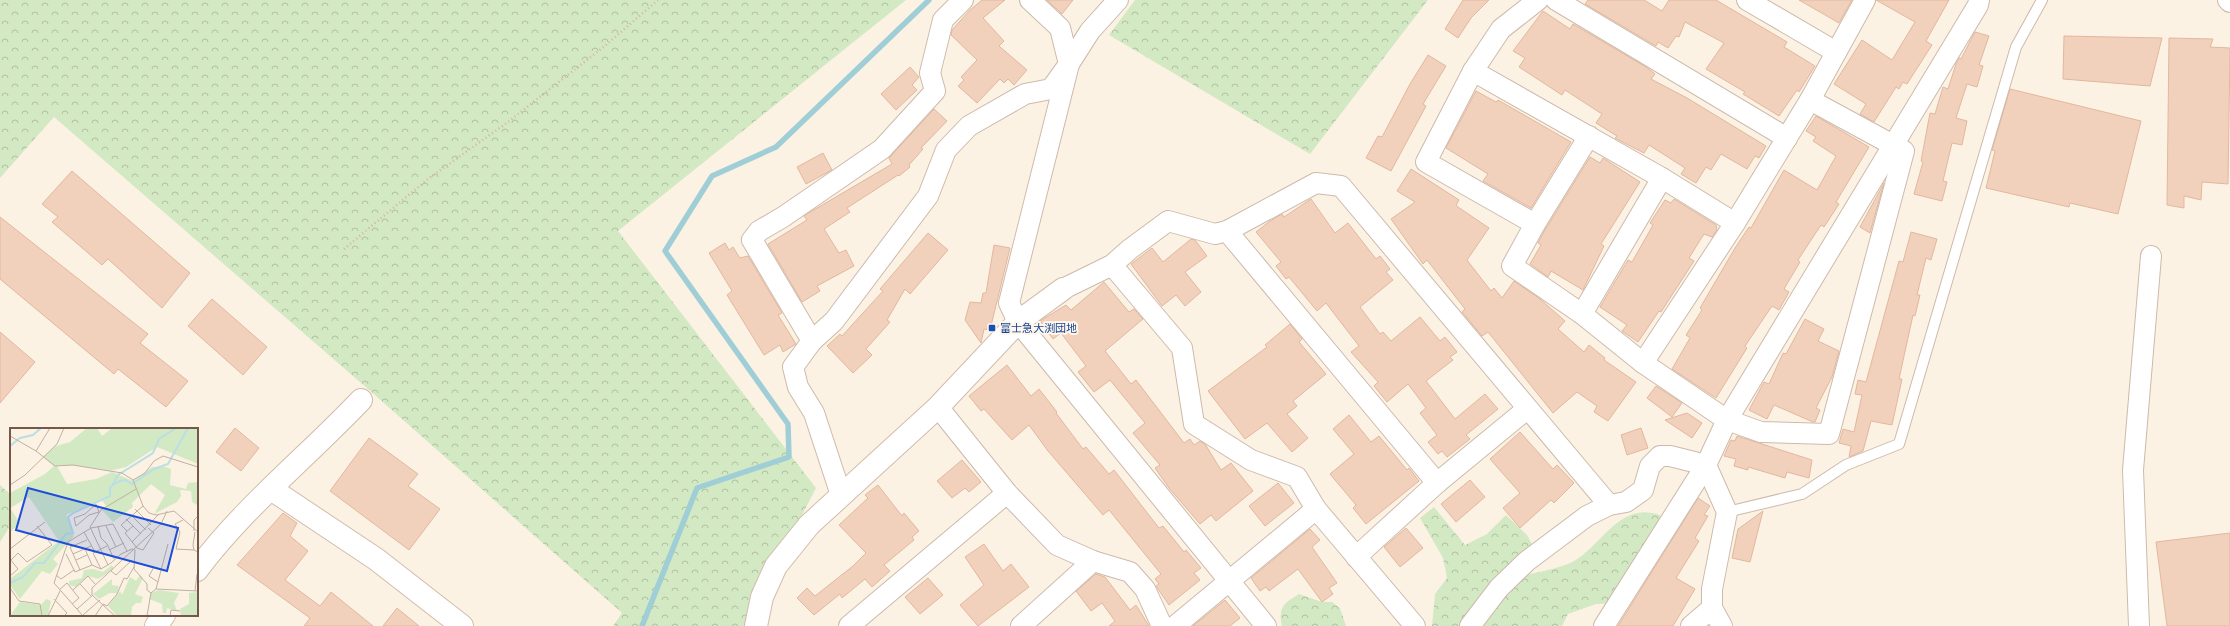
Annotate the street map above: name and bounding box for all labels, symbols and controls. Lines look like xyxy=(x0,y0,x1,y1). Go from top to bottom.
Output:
place label: 富士急大渕団地 xyxy=(1000,322,1077,334)
marker: 富士急大渕団地 xyxy=(987,323,997,333)
inset map xyxy=(10,428,198,616)

